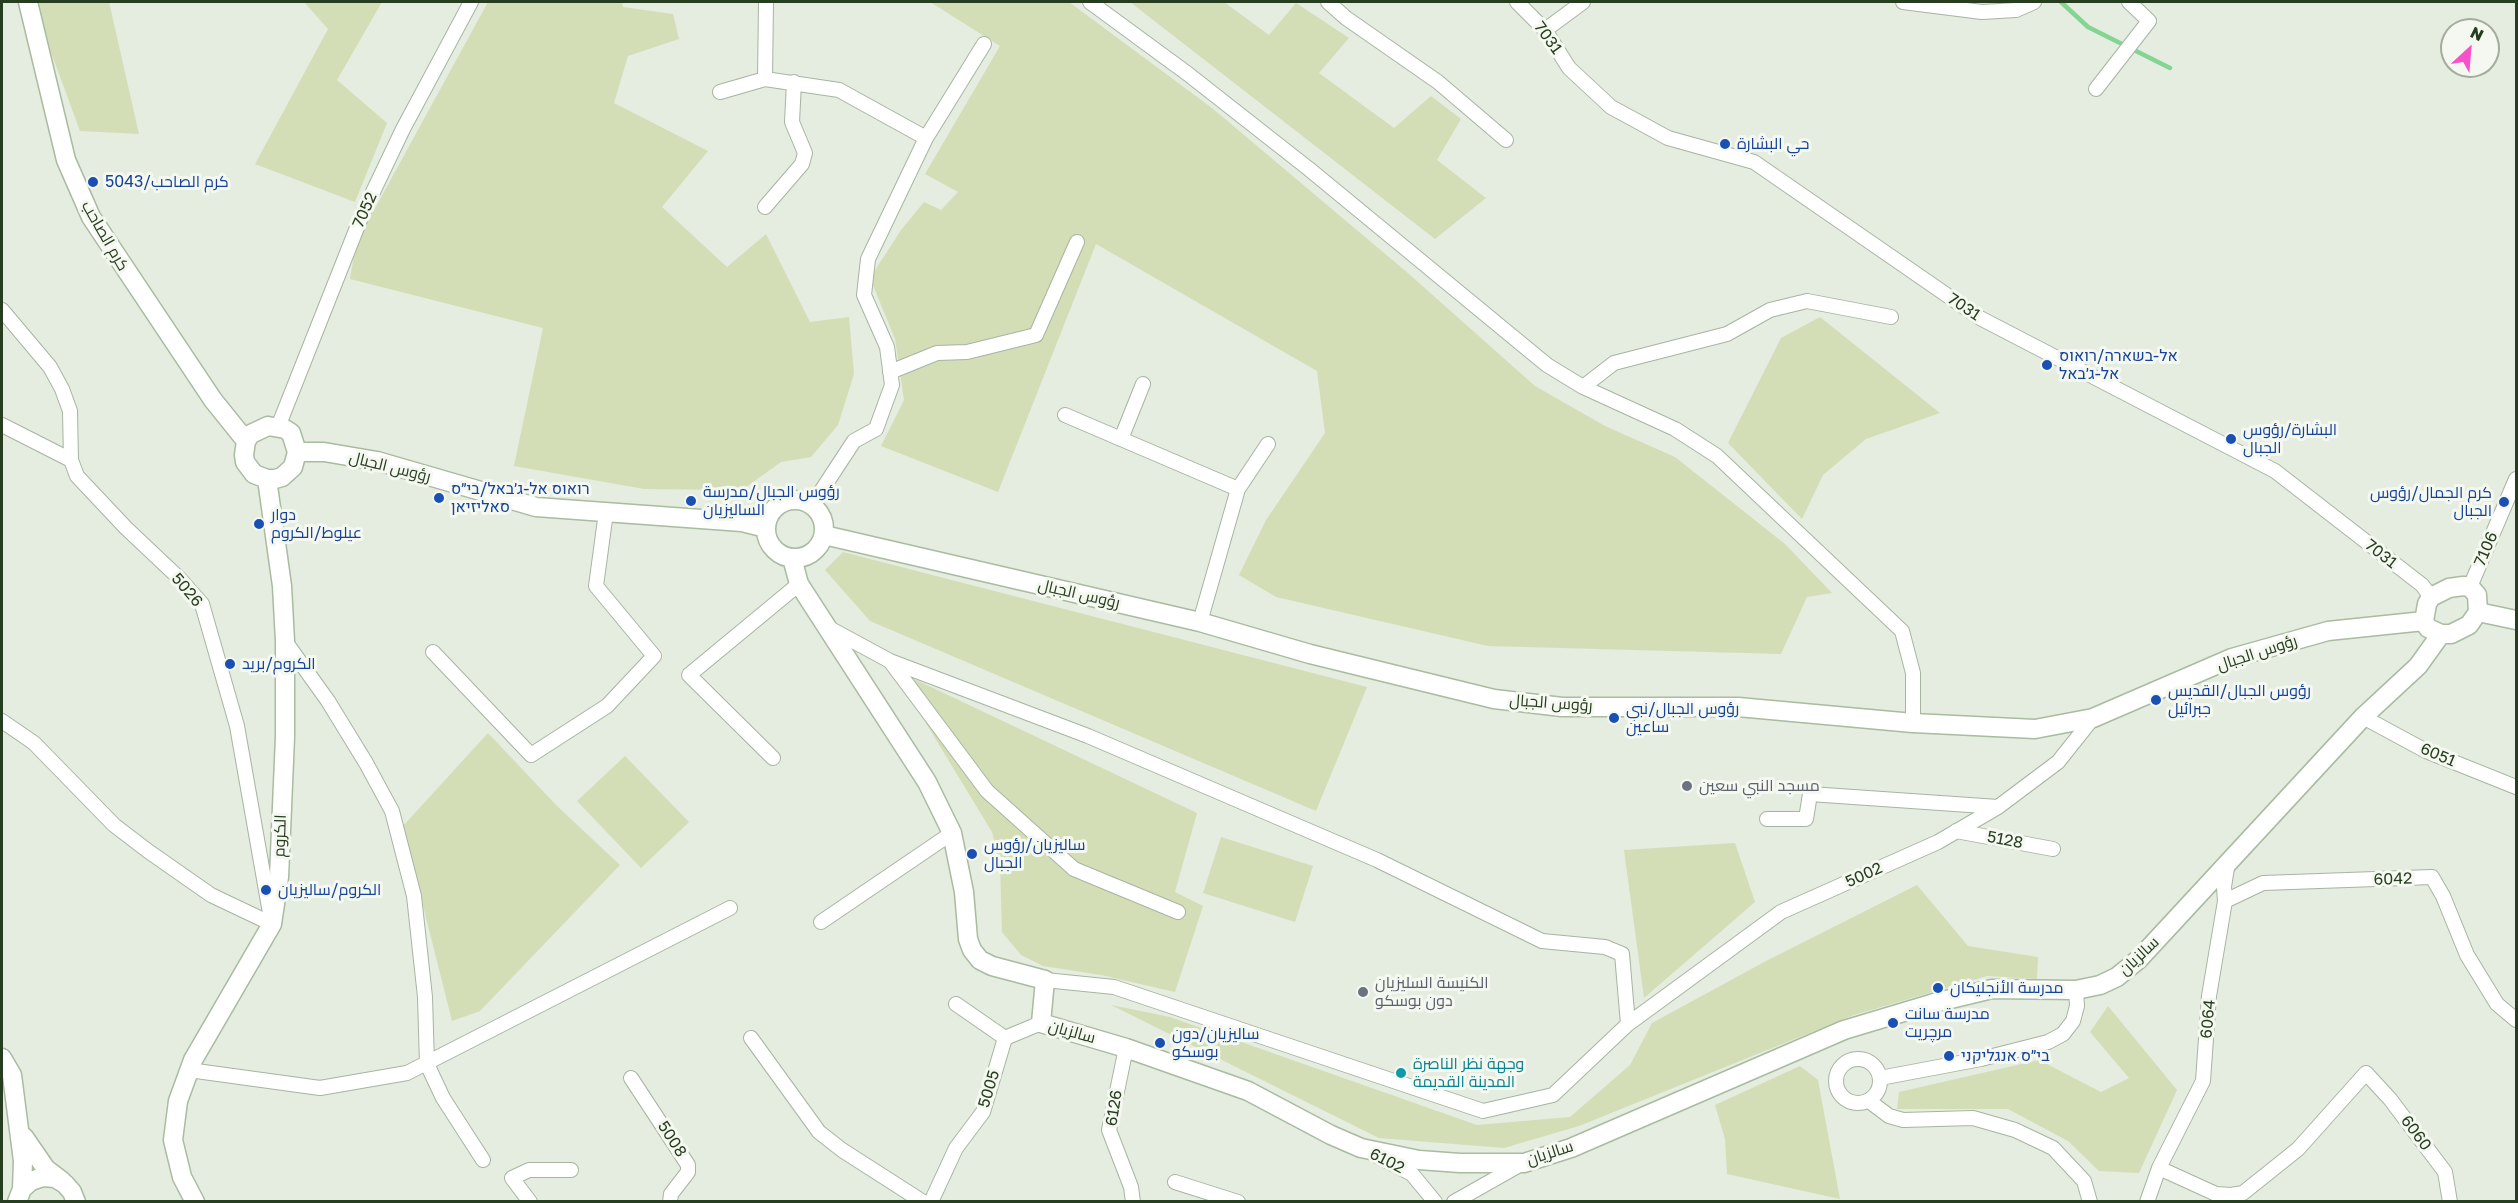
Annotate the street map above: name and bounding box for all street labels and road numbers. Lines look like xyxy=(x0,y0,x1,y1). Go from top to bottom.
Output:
street label: 7031 xyxy=(1530,18,1566,58)
street label: 7052 xyxy=(349,189,381,231)
street label: كرم الصاحب xyxy=(77,197,133,275)
street label: 7031 xyxy=(1944,289,1984,325)
street label: رؤوس الجبال xyxy=(347,448,433,486)
street label: 7106 xyxy=(2470,529,2502,569)
street label: 7031 xyxy=(2361,536,2401,572)
street label: 5026 xyxy=(167,569,207,611)
street label: رؤوس الجبال xyxy=(1036,575,1122,613)
street label: رؤوس الجبال xyxy=(2214,631,2300,675)
street label: رؤوس الجبال xyxy=(1509,691,1593,715)
street label: 6051 xyxy=(2417,739,2459,771)
street label: الكروم xyxy=(270,814,290,858)
street label: 5128 xyxy=(1985,827,2025,853)
street label: 5002 xyxy=(1843,858,1885,892)
street label: 6042 xyxy=(2373,869,2413,889)
street label: سالزيان xyxy=(2115,933,2163,979)
street label: 6064 xyxy=(2197,999,2219,1039)
street label: سالزيان xyxy=(1046,1016,1098,1048)
street label: 5005 xyxy=(974,1068,1004,1110)
street label: 6126 xyxy=(1102,1089,1126,1127)
street label: 6060 xyxy=(2397,1112,2435,1154)
street label: 5008 xyxy=(653,1117,691,1161)
street label: سالزيان xyxy=(1524,1136,1576,1170)
street label: 6102 xyxy=(1366,1144,1408,1178)

